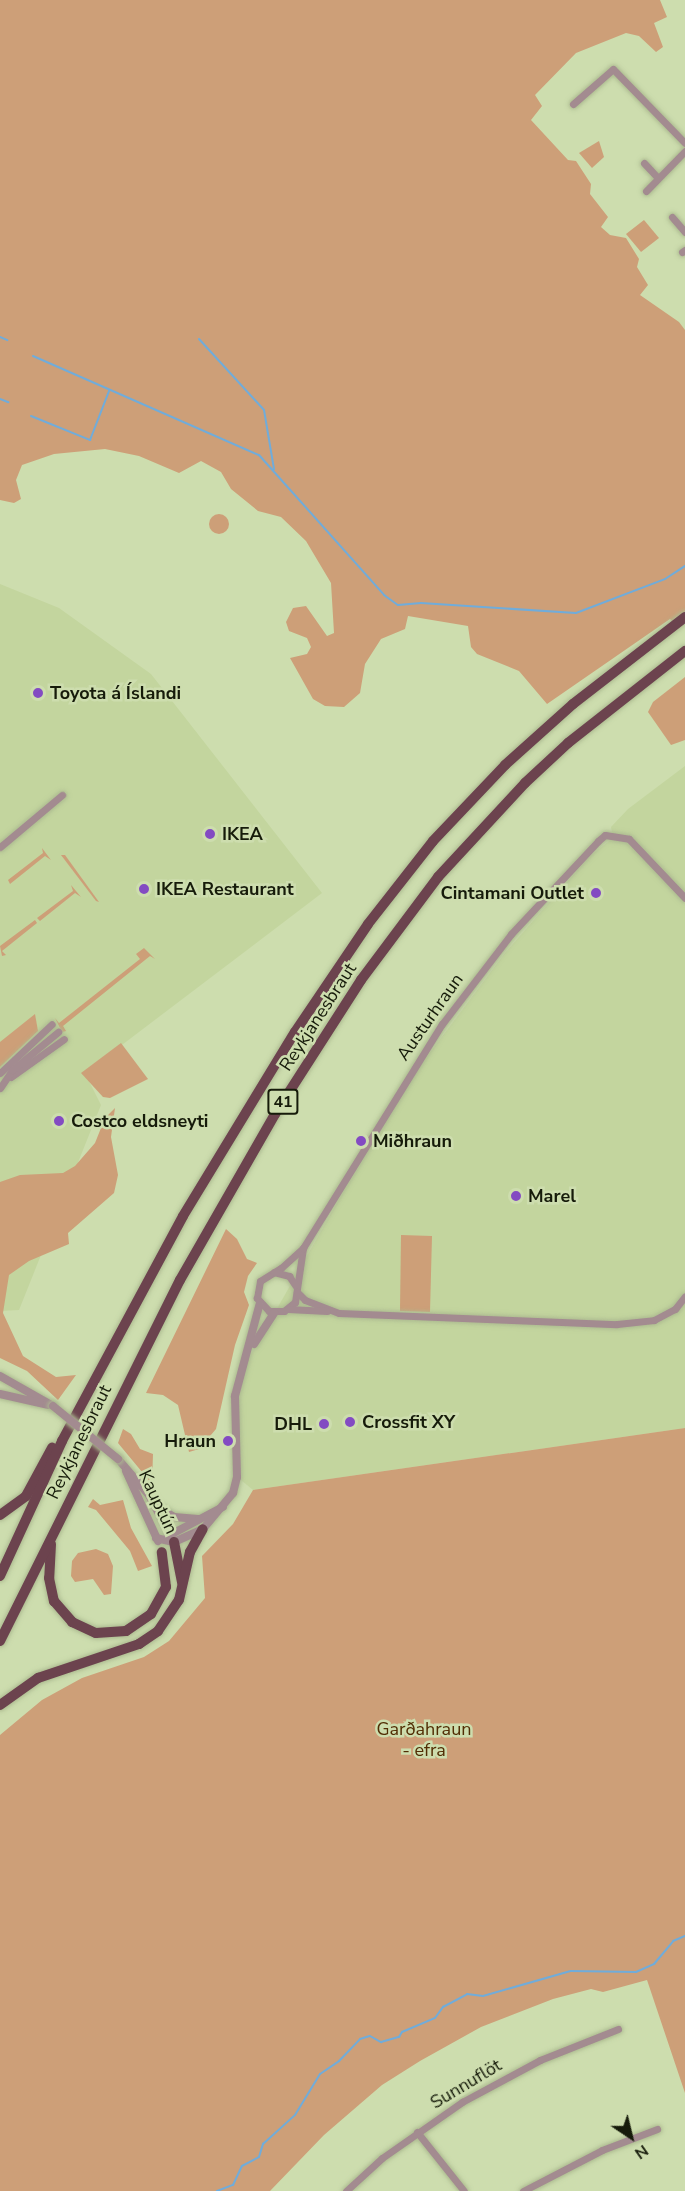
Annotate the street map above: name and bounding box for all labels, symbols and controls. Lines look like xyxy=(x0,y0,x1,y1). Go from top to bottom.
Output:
place label: Toyota á Íslandi xyxy=(50,682,181,704)
marker: Toyota á Íslandi xyxy=(31,686,45,700)
place label: IKEA xyxy=(222,823,263,845)
marker: IKEA xyxy=(203,827,217,841)
place label: IKEA Restaurant xyxy=(156,878,294,900)
marker: IKEA Restaurant xyxy=(137,882,151,896)
place label: Cintamani Outlet xyxy=(441,882,584,904)
marker: Cintamani Outlet xyxy=(589,886,603,900)
street label: Reykjanesbraut xyxy=(275,959,361,1075)
street label: Austurhraun xyxy=(392,969,468,1065)
road number: 41 xyxy=(266,1089,300,1115)
place label: Costco eldsneyti xyxy=(71,1110,208,1132)
marker: Costco eldsneyti xyxy=(52,1114,66,1128)
place label: Miðhraun xyxy=(373,1130,452,1152)
marker: Miðhraun xyxy=(354,1134,368,1148)
place label: Marel xyxy=(528,1185,576,1207)
marker: Marel xyxy=(509,1189,523,1203)
street label: Reykjanesbraut xyxy=(42,1381,116,1503)
place label: Crossfit XY xyxy=(362,1411,455,1433)
place label: DHL xyxy=(274,1413,312,1435)
marker: Crossfit XY xyxy=(343,1415,357,1429)
marker: DHL xyxy=(317,1417,331,1431)
place label: Hraun xyxy=(164,1430,216,1452)
marker: Hraun xyxy=(221,1434,235,1448)
street label: Kauptún xyxy=(134,1467,182,1537)
park label: Garðahraun - efra xyxy=(377,1719,471,1762)
street label: Sunnuflöt xyxy=(427,2054,505,2114)
north arrow xyxy=(601,2107,661,2167)
text: N xyxy=(630,2139,653,2164)

